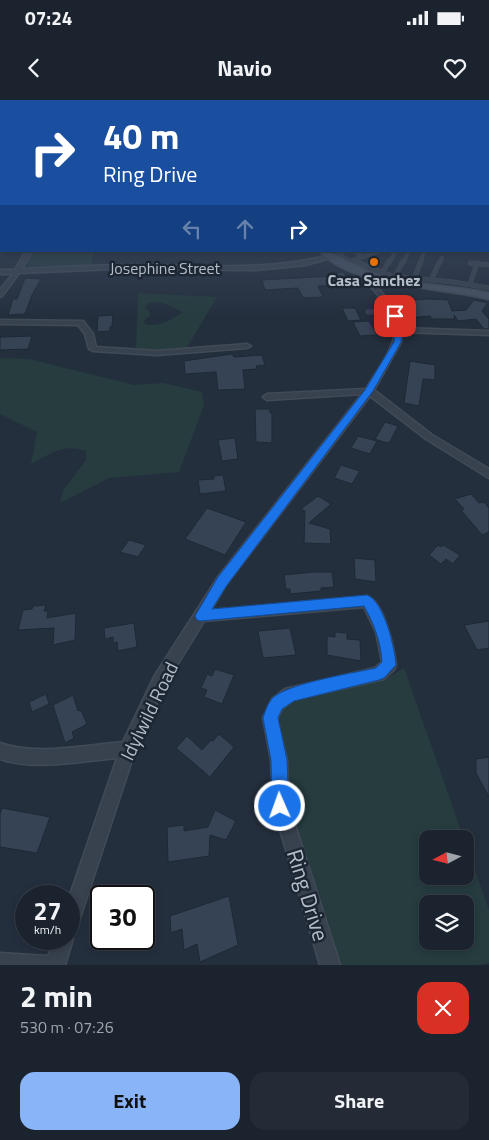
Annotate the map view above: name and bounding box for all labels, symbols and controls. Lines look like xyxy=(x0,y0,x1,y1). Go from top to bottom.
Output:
text: 07:24 xyxy=(25,3,72,32)
text: Navio xyxy=(217,51,272,85)
icon: back xyxy=(20,54,48,82)
icon: heart xyxy=(441,54,469,82)
text: 40 m xyxy=(103,109,179,163)
icon: right xyxy=(20,120,85,185)
text: Ring Drive xyxy=(103,157,197,191)
icon: left xyxy=(178,215,206,243)
icon: ahead xyxy=(231,215,259,243)
icon: right xyxy=(284,215,312,243)
street label: Josephine Street xyxy=(110,256,221,280)
marker: Casa Sanchez xyxy=(368,256,380,268)
place label: Casa Sanchez xyxy=(327,268,421,292)
pin xyxy=(374,295,416,337)
icon: arrive xyxy=(381,302,409,330)
street label: Idylwild Road xyxy=(112,657,185,765)
position arrow xyxy=(253,779,305,831)
north arrow xyxy=(419,830,474,885)
map controls xyxy=(419,830,474,950)
street label: Ring Drive xyxy=(278,845,338,945)
speed limit sign: 30 xyxy=(90,885,155,950)
text: 27 xyxy=(33,892,62,930)
button: layers xyxy=(419,895,474,950)
text: km/h xyxy=(34,920,61,939)
text: 2 min xyxy=(20,973,93,1019)
button: close xyxy=(417,982,469,1034)
text: 530 m · 07:26 xyxy=(20,1015,114,1039)
button: Exit xyxy=(20,1072,240,1130)
button: Share xyxy=(250,1072,469,1130)

